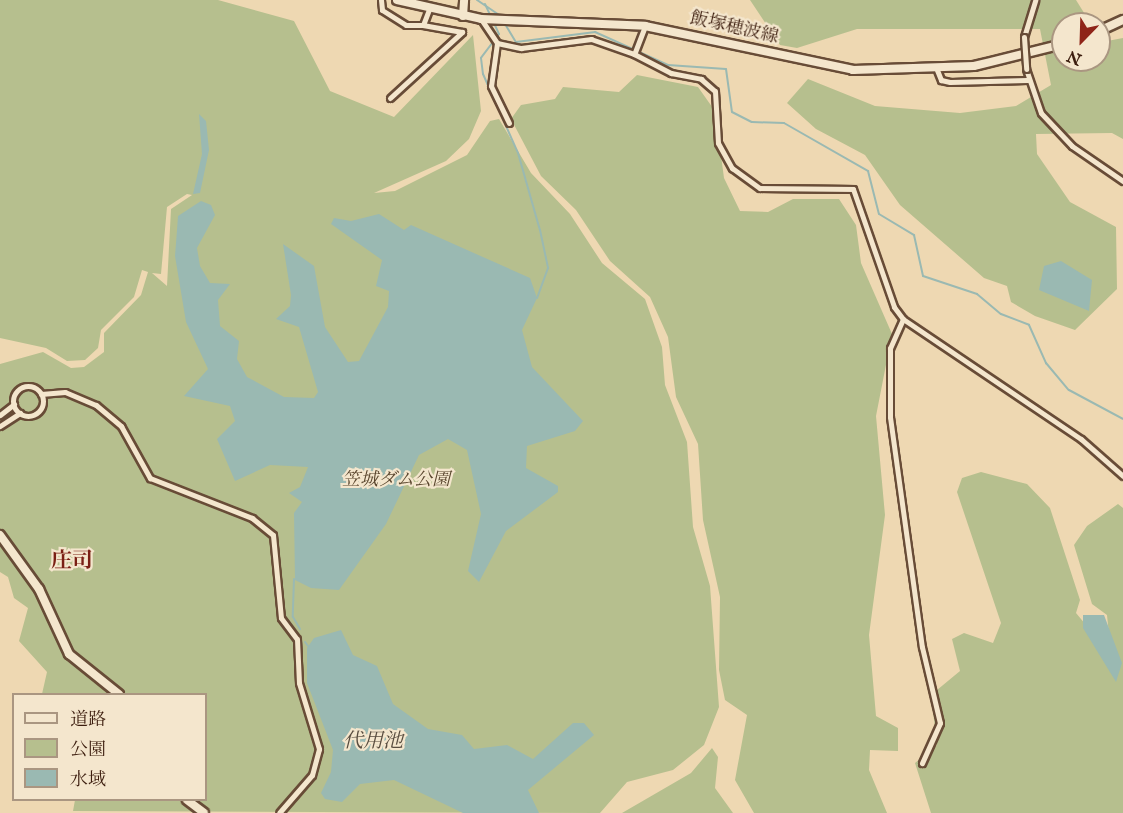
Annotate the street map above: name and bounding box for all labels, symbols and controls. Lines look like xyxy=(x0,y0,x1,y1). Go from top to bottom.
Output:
street label: 飯塚穂波線 xyxy=(688,8,780,50)
north arrow xyxy=(1051,12,1111,72)
text: N xyxy=(1064,45,1085,69)
park label: 笠城ダム公園 xyxy=(342,470,450,492)
district label: 庄司 xyxy=(51,549,93,575)
legend xyxy=(12,693,207,801)
text: 道路 xyxy=(70,709,106,732)
water label: 代用池 xyxy=(343,729,403,753)
text: 公園 xyxy=(70,739,106,762)
text: 水域 xyxy=(70,769,106,792)

